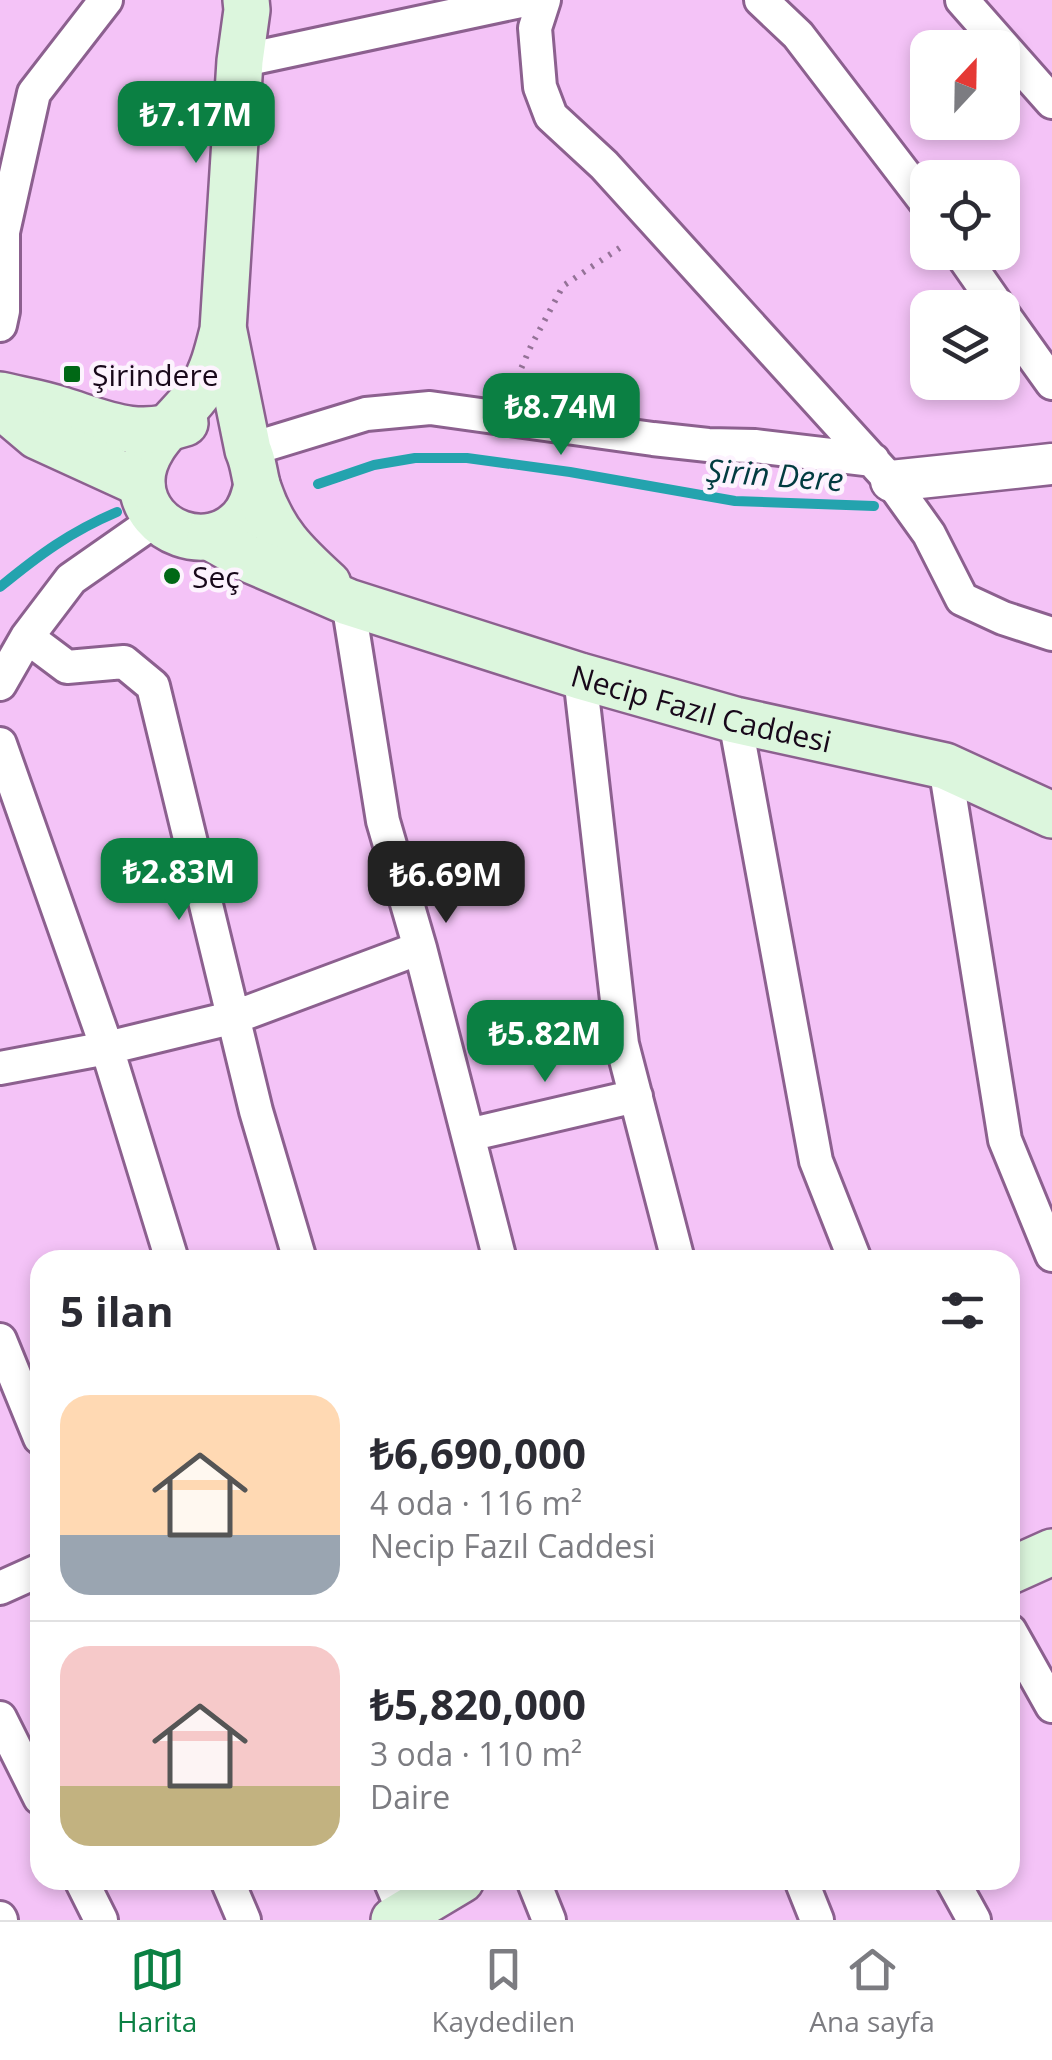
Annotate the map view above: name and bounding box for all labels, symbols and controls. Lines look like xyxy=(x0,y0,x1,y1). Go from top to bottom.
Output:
north arrow xyxy=(910,30,1020,140)
map controls xyxy=(910,30,1020,400)
pin: ₺7.17M xyxy=(115,81,277,166)
text: ₺7.17M xyxy=(140,92,252,135)
button: locate xyxy=(910,160,1020,270)
button: layers xyxy=(910,290,1020,400)
place label: Şirindere xyxy=(92,354,219,395)
marker: Şirindere xyxy=(61,363,83,385)
pin: ₺8.74M xyxy=(480,373,642,458)
text: ₺8.74M xyxy=(505,384,617,427)
water label: Şirin Dere xyxy=(705,448,845,500)
place label: Seç xyxy=(192,556,240,597)
marker: Seç xyxy=(161,565,183,587)
street label: Necip Fazıl Caddesi xyxy=(567,654,836,761)
pin: ₺2.83M xyxy=(98,838,260,923)
pin: ₺6.69M xyxy=(365,841,527,926)
text: ₺2.83M xyxy=(123,849,235,892)
text: ₺6.69M xyxy=(390,852,502,895)
pin: ₺5.82M xyxy=(464,1000,626,1085)
text: ₺5.82M xyxy=(489,1011,601,1054)
text: 5 ilan xyxy=(60,1282,174,1339)
icon: filters xyxy=(935,1283,990,1338)
text: ₺6,690,000 xyxy=(370,1424,586,1481)
icon: home xyxy=(140,1435,260,1555)
text: 4 oda · 116 m² xyxy=(370,1481,582,1524)
text: Necip Fazıl Caddesi xyxy=(370,1524,656,1567)
text: ₺5,820,000 xyxy=(370,1675,586,1732)
icon: home xyxy=(140,1686,260,1806)
text: 3 oda · 110 m² xyxy=(370,1732,582,1775)
text: Daire xyxy=(370,1775,450,1818)
tab: Harita xyxy=(117,1942,197,2040)
tab: Kaydedilen xyxy=(431,1942,575,2040)
tab: Ana sayfa xyxy=(809,1942,935,2040)

